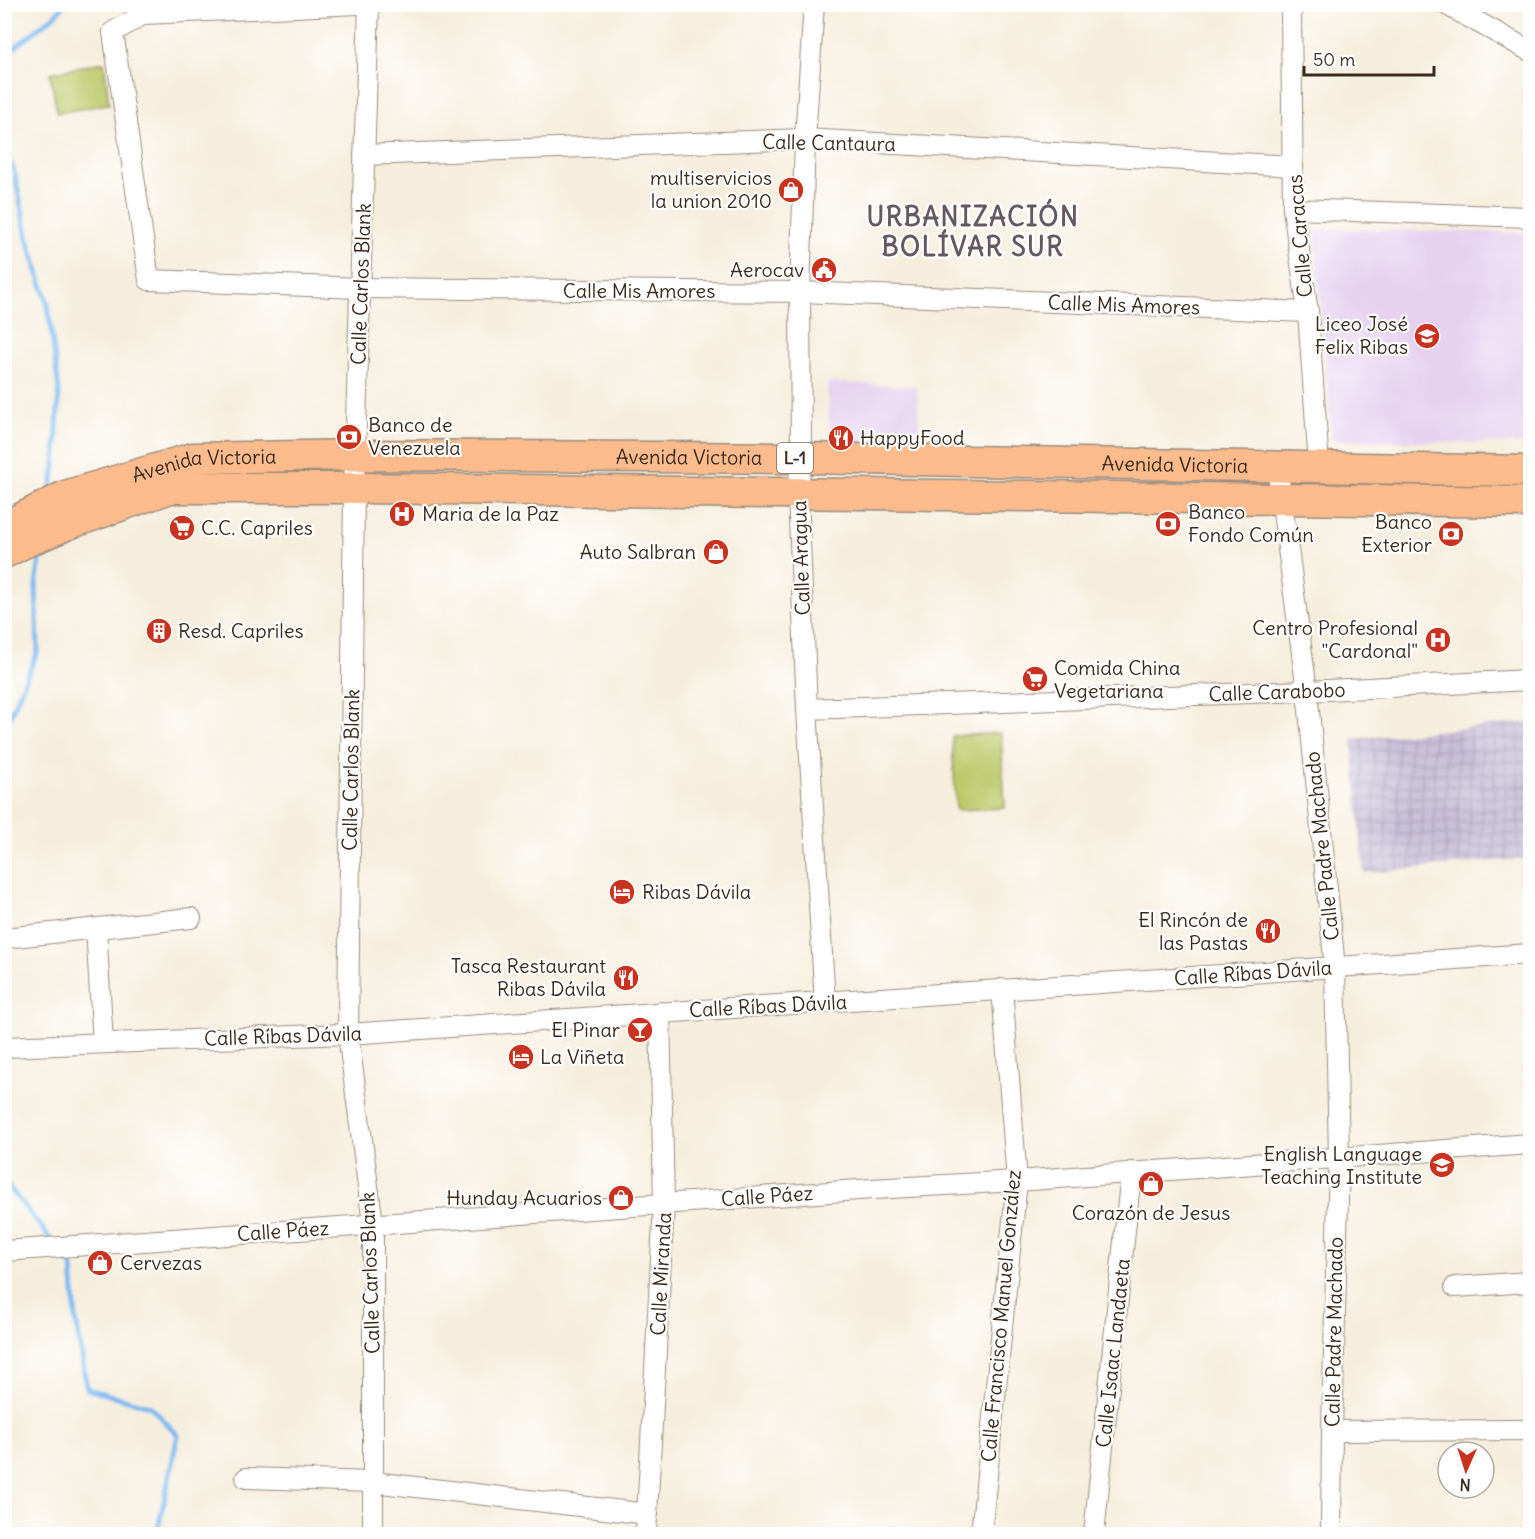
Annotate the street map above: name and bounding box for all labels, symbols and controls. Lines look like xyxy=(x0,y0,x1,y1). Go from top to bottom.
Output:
scale bar xyxy=(1304,39,1434,77)
text: 50 m xyxy=(1313,48,1355,71)
street label: Calle Cantaura xyxy=(762,129,896,156)
place label: multiservicios la union 2010 xyxy=(650,165,772,213)
street label: Calle Caracas xyxy=(1282,174,1317,298)
shop icon: multiservicios la union 2010 xyxy=(776,175,806,205)
district label: URBANIZACIÓN BOLÍVAR SUR xyxy=(867,198,1079,263)
street label: Calle Carlos Blank xyxy=(345,203,376,365)
public building icon: Aerocav xyxy=(809,255,839,285)
place label: Aerocav xyxy=(730,257,804,282)
street label: Calle Mis Amores xyxy=(563,278,715,303)
street label: Calle Mis Amores xyxy=(1047,289,1201,320)
place label: Liceo José Felix Ribas xyxy=(1315,311,1408,359)
school or university icon: Liceo José Felix Ribas xyxy=(1412,321,1442,351)
place label: Banco de Venezuela xyxy=(368,412,461,460)
bank icon: Banco de Venezuela xyxy=(334,422,364,452)
restaurant icon: HappyFood xyxy=(826,423,856,453)
place label: HappyFood xyxy=(860,425,965,450)
street label: Avenida Victoria xyxy=(129,443,277,487)
road number: L-1 xyxy=(777,443,813,473)
street label: Avenida Victoria xyxy=(616,444,762,470)
street label: Avenida Victoria xyxy=(1102,450,1248,478)
hospital icon: Maria de la Paz xyxy=(387,499,417,529)
place label: Banco Fondo Común xyxy=(1188,499,1314,547)
street label: Calle Aragua xyxy=(786,500,815,616)
place label: Maria de la Paz xyxy=(422,501,559,526)
bank icon: Banco Fondo Común xyxy=(1153,509,1183,539)
place label: Banco Exterior xyxy=(1361,509,1432,557)
supermarket icon: C.C. Capriles xyxy=(167,513,197,543)
place label: C.C. Capriles xyxy=(201,515,313,540)
bank icon: Banco Exterior xyxy=(1436,519,1466,549)
shop icon: Auto Salbran xyxy=(701,537,731,567)
place label: Auto Salbran xyxy=(580,539,696,564)
place label: Centro Profesional "Cardonal" xyxy=(1252,615,1418,663)
building icon: Resd. Capriles xyxy=(144,616,174,646)
place label: Resd. Capriles xyxy=(178,618,304,643)
hospital icon: Centro Profesional "Cardonal" xyxy=(1423,625,1453,655)
place label: Comida China Vegetariana xyxy=(1054,655,1180,703)
supermarket icon: Comida China Vegetariana xyxy=(1020,664,1050,694)
street label: Calle Carabobo xyxy=(1208,677,1346,706)
street label: Calle Carlos Blank xyxy=(337,689,364,851)
street label: Calle Padre Machado xyxy=(1299,750,1344,942)
hotel icon: Ribas Dávila xyxy=(607,877,637,907)
place label: Ribas Dávila xyxy=(642,879,751,904)
place label: El Rincón de las Pastas xyxy=(1138,907,1248,955)
restaurant icon: El Rincón de las Pastas xyxy=(1253,916,1283,946)
place label: Tasca Restaurant Ribas Dávila xyxy=(451,953,606,1001)
street label: Calle Ríbas Dávila xyxy=(1173,955,1333,990)
restaurant icon: Tasca Restaurant Ribas Dávila xyxy=(611,963,641,993)
street label: Calle Ríbas Dávila xyxy=(688,989,848,1022)
bar icon: El Pinar xyxy=(625,1015,655,1045)
place label: El Pinar xyxy=(551,1017,620,1042)
street label: Calle Ríbas Dávila xyxy=(204,1020,362,1051)
hotel icon: La Viñeta xyxy=(506,1042,536,1072)
place label: La Viñeta xyxy=(540,1044,624,1069)
place label: English Language Teaching Institute xyxy=(1261,1141,1422,1189)
school or university icon: English Language Teaching Institute xyxy=(1427,1150,1457,1180)
street label: Calle Francisco Manuel González xyxy=(975,1169,1026,1463)
shop icon: Corazón de Jesus xyxy=(1136,1169,1166,1199)
street label: Calle Páez xyxy=(720,1180,814,1211)
shop icon: Hunday Acuarios xyxy=(606,1183,636,1213)
place label: Hunday Acuarios xyxy=(446,1185,602,1210)
street label: Calle Carlos Blank xyxy=(354,1192,385,1354)
place label: Corazón de Jesus xyxy=(1072,1200,1230,1225)
street label: Calle Miranda xyxy=(645,1212,676,1336)
street label: Calle Páez xyxy=(236,1215,330,1246)
street label: Calle Padre Machado xyxy=(1319,1237,1348,1427)
shop icon: Cervezas xyxy=(85,1248,115,1278)
place label: Cervezas xyxy=(120,1250,202,1275)
street label: Calle Isaac Landaeta xyxy=(1090,1257,1135,1449)
north arrow xyxy=(1436,1440,1496,1500)
text: N xyxy=(1459,1475,1471,1495)

